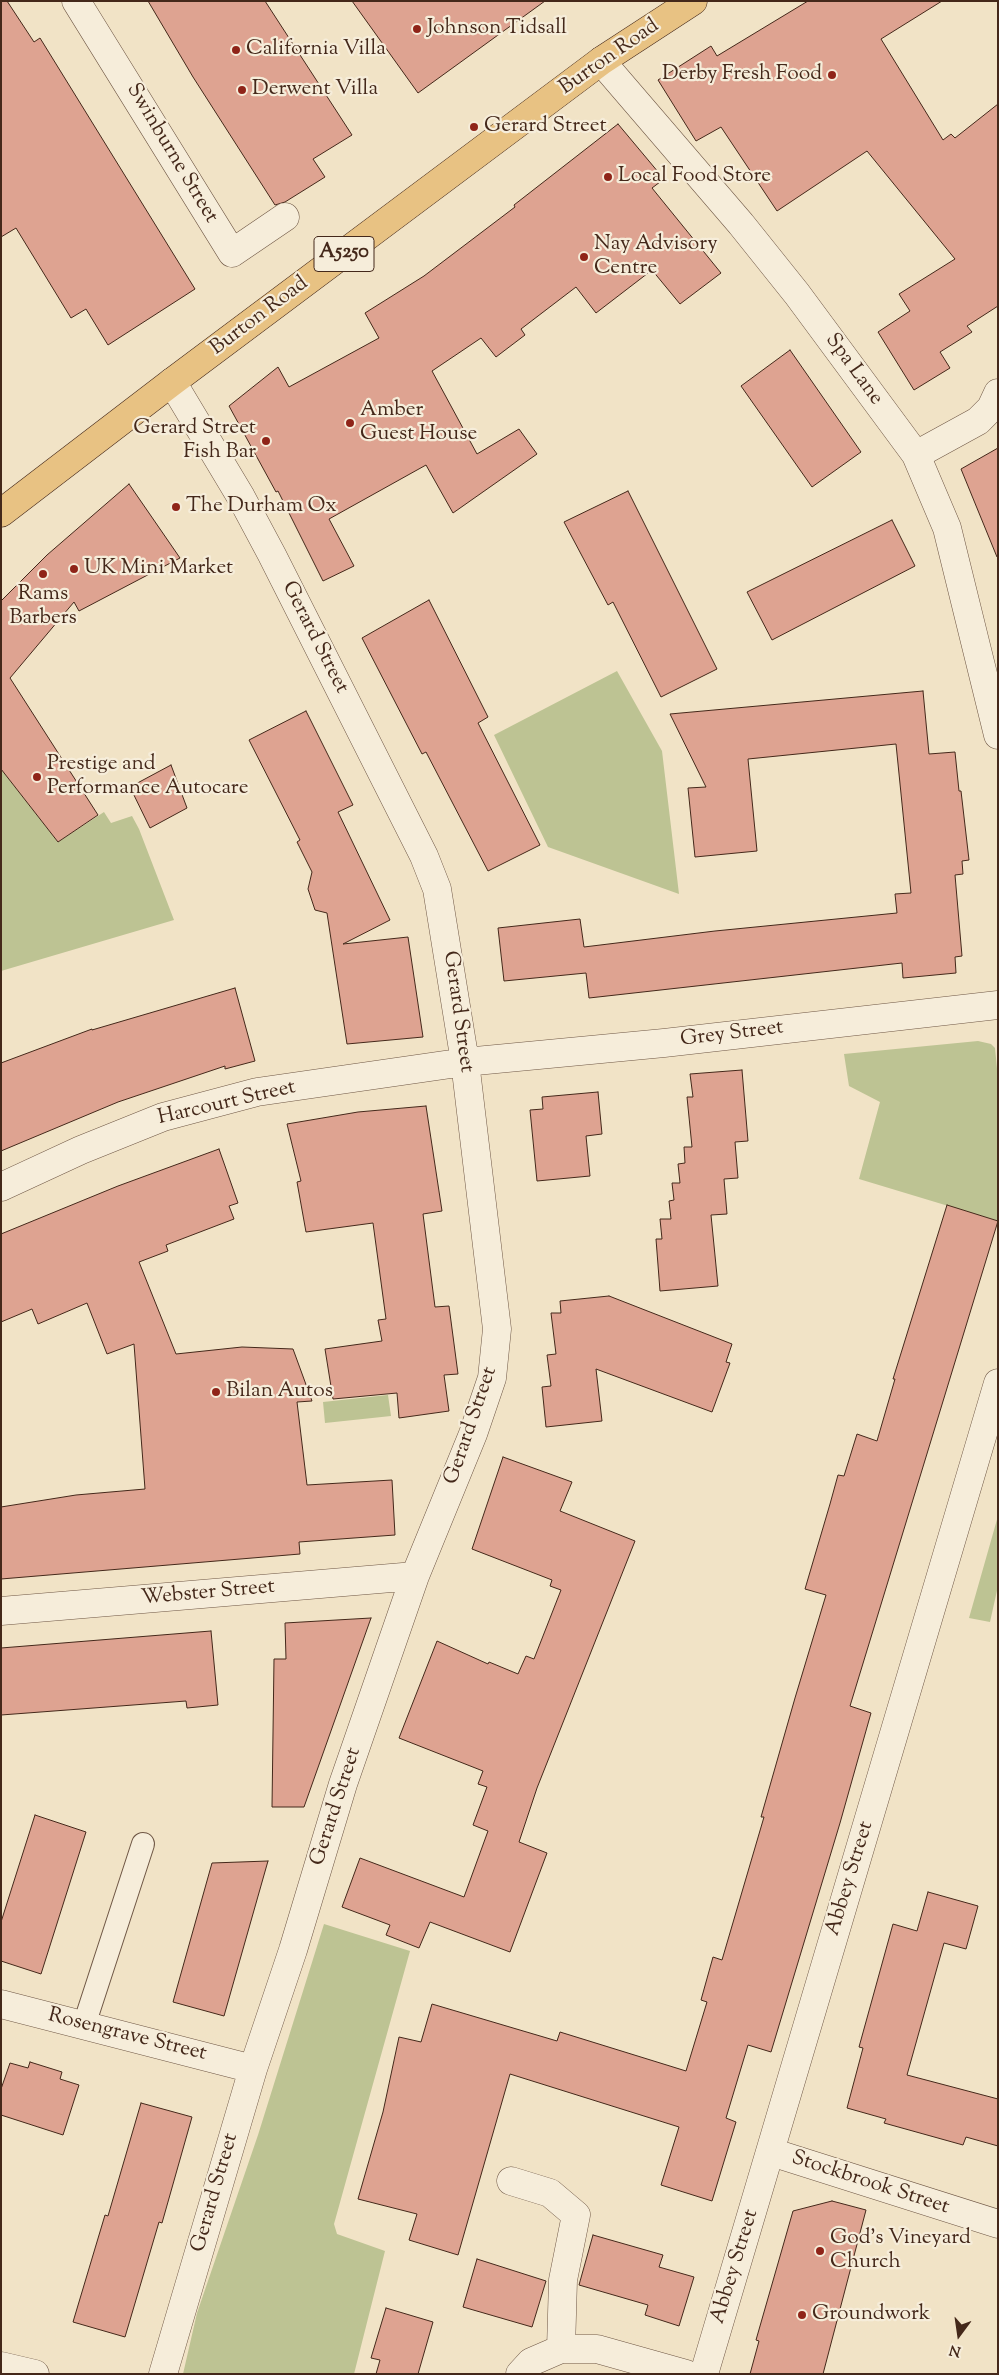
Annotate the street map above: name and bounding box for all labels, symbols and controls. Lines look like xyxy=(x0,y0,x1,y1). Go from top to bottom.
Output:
street label: Burton Road xyxy=(555,14,665,102)
place label: Johnson Tidsall xyxy=(427,16,567,42)
marker: Johnson Tidsall xyxy=(411,23,423,35)
place label: California Villa xyxy=(246,37,386,63)
marker: California Villa xyxy=(230,44,242,56)
place label: Derby Fresh Food xyxy=(662,62,822,88)
marker: Derby Fresh Food xyxy=(826,69,838,81)
place label: Derwent Villa xyxy=(252,77,378,103)
street label: Swinburne Street xyxy=(119,80,223,228)
marker: Derwent Villa xyxy=(236,84,248,96)
place label: Gerard Street xyxy=(484,114,607,140)
marker: Gerard Street xyxy=(468,121,480,133)
place label: Local Food Store xyxy=(618,164,771,190)
marker: Local Food Store xyxy=(602,171,614,183)
place label: Nay Advisory Centre xyxy=(594,232,718,282)
road number: A5250 xyxy=(314,236,374,272)
marker: Nay Advisory Centre xyxy=(578,251,590,263)
street label: Burton Road xyxy=(206,272,314,362)
street label: Spa Lane xyxy=(819,329,887,411)
place label: Amber Guest House xyxy=(360,398,477,448)
place label: Gerard Street Fish Bar xyxy=(133,416,256,466)
marker: Amber Guest House xyxy=(344,417,356,429)
marker: Gerard Street Fish Bar xyxy=(260,435,272,447)
place label: The Durham Ox xyxy=(186,494,337,520)
marker: The Durham Ox xyxy=(170,501,182,513)
place label: UK Mini Market xyxy=(84,556,233,582)
marker: UK Mini Market xyxy=(68,563,80,575)
marker: Rams Barbers xyxy=(37,568,49,580)
street label: Gerard Street xyxy=(275,578,353,698)
place label: Rams Barbers xyxy=(9,582,77,632)
place label: Prestige and Performance Autocare xyxy=(47,752,248,802)
marker: Prestige and Performance Autocare xyxy=(31,771,43,783)
street label: Gerard Street xyxy=(436,950,478,1074)
street label: Grey Street xyxy=(679,1016,785,1054)
street label: Harcourt Street xyxy=(156,1076,298,1132)
street label: Gerard Street xyxy=(440,1364,504,1488)
place label: Bilan Autos xyxy=(226,1379,333,1405)
marker: Bilan Autos xyxy=(210,1386,222,1398)
street label: Webster Street xyxy=(140,1576,276,1612)
street label: Gerard Street xyxy=(306,1745,368,1869)
street label: Abbey Street xyxy=(822,1819,880,1939)
street label: Rosengrave Street xyxy=(45,2004,209,2068)
street label: Gerard Street xyxy=(187,2131,245,2255)
street label: Stockbrook Street xyxy=(788,2147,952,2221)
street label: Abbey Street xyxy=(707,2207,765,2327)
place label: God's Vineyard Church xyxy=(830,2226,971,2276)
marker: God's Vineyard Church xyxy=(814,2245,826,2257)
place label: Groundwork xyxy=(812,2302,930,2328)
marker: Groundwork xyxy=(796,2309,808,2321)
north arrow xyxy=(934,2310,984,2360)
text: N xyxy=(948,2338,963,2361)

